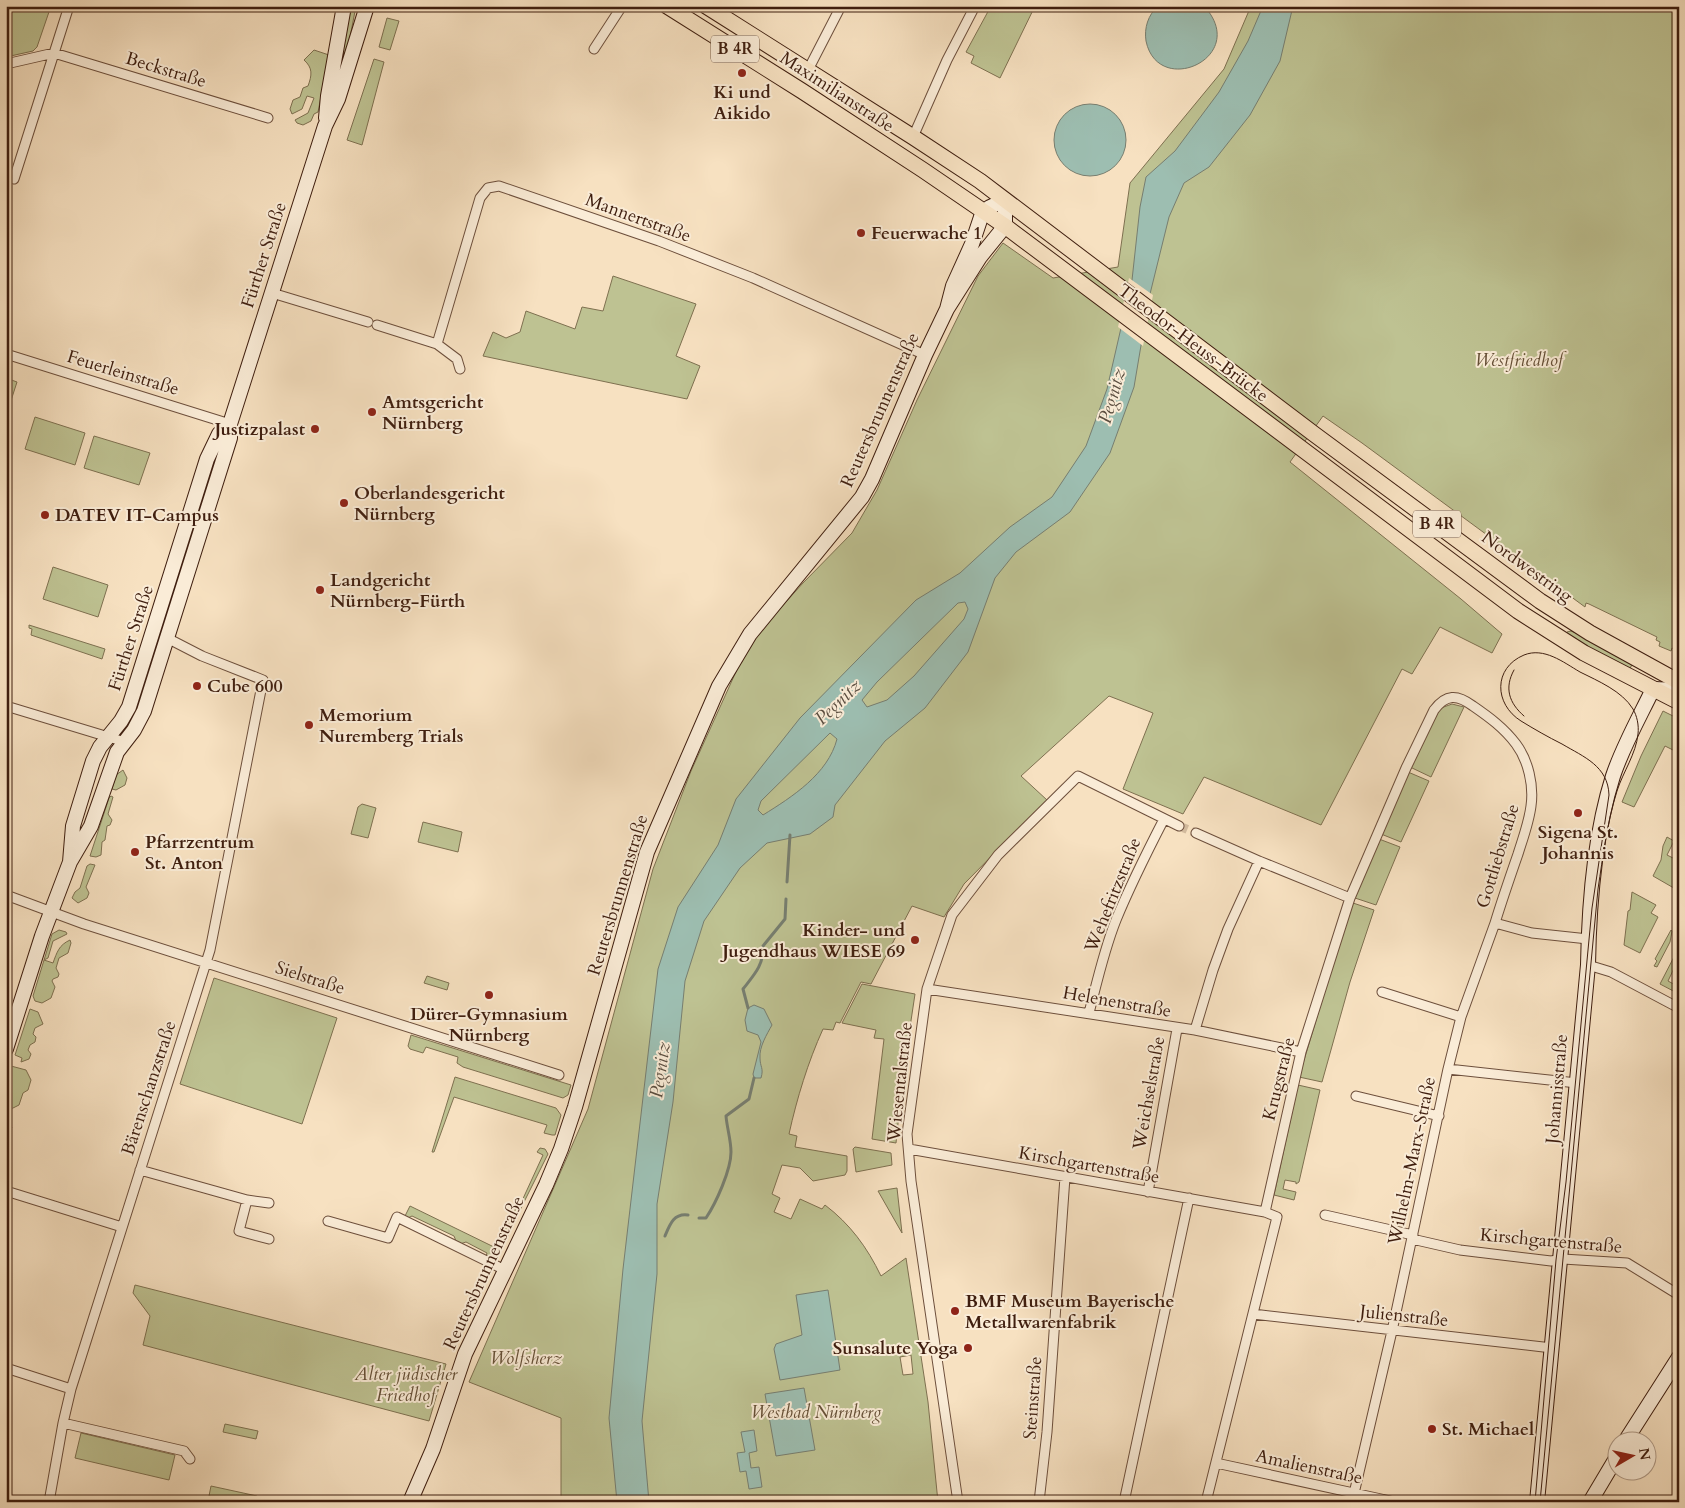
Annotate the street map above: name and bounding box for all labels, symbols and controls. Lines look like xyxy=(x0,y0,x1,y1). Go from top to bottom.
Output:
road number: B 4R xyxy=(711,36,759,62)
street label: Beckstraße xyxy=(123,46,209,94)
street label: Maximilianstraße xyxy=(775,46,899,138)
marker: Ki und Aikido xyxy=(736,67,748,79)
place label: Ki und Aikido xyxy=(713,80,772,126)
street label: Mannertstraße xyxy=(582,187,694,249)
street label: Fürther Straße xyxy=(235,199,293,311)
place label: Feuerwache 1 xyxy=(871,221,982,246)
marker: Feuerwache 1 xyxy=(855,227,867,239)
street label: Theodor-Heuss-Brücke xyxy=(1113,278,1273,408)
street label: Reutersbrunnenstraße xyxy=(835,329,925,491)
street label: Feuerleinstraße xyxy=(64,344,182,402)
park label: Westfriedhof xyxy=(1475,348,1567,373)
water label: Pegnitz xyxy=(1092,365,1132,427)
place label: Amtsgericht Nürnberg xyxy=(382,390,484,436)
marker: Amtsgericht Nürnberg xyxy=(366,406,378,418)
place label: Justizpalast xyxy=(212,417,306,442)
marker: Justizpalast xyxy=(309,423,321,435)
place label: Oberlandesgericht Nürnberg xyxy=(354,481,506,527)
marker: Oberlandesgericht Nürnberg xyxy=(338,497,350,509)
place label: DATEV IT-Campus xyxy=(55,503,219,528)
marker: DATEV IT-Campus xyxy=(39,509,51,521)
road number: B 4R xyxy=(1413,510,1461,538)
street label: Nordwestring xyxy=(1476,525,1579,609)
place label: Landgericht Nürnberg-Fürth xyxy=(330,568,465,614)
street label: Fürther Straße xyxy=(102,582,160,694)
marker: Landgericht Nürnberg-Fürth xyxy=(314,584,326,596)
water label: Pegnitz xyxy=(809,673,868,731)
place label: Cube 600 xyxy=(207,674,283,699)
marker: Cube 600 xyxy=(191,680,203,692)
place label: Memorium Nuremberg Trials xyxy=(319,703,463,749)
marker: Memorium Nuremberg Trials xyxy=(303,719,315,731)
street label: Gottliebstraße xyxy=(1470,801,1526,911)
marker: Sigena St. Johannis xyxy=(1572,807,1584,819)
street label: Reutersbrunnenstraße xyxy=(582,812,654,978)
place label: Sigena St. Johannis xyxy=(1538,820,1618,866)
place label: Pfarrzentrum St. Anton xyxy=(145,830,255,876)
street label: Wehefritzstraße xyxy=(1078,834,1147,957)
marker: Pfarrzentrum St. Anton xyxy=(129,846,141,858)
place label: Kinder- und Jugendhaus WIESE 69 xyxy=(719,918,906,964)
marker: Kinder- und Jugendhaus WIESE 69 xyxy=(909,934,921,946)
street label: Sielstraße xyxy=(272,955,348,1001)
street label: Helenenstraße xyxy=(1061,980,1173,1024)
marker: Dürer-Gymnasium Nürnberg xyxy=(483,989,495,1001)
place label: Dürer-Gymnasium Nürnberg xyxy=(410,1002,568,1048)
street label: Bärenschanzstraße xyxy=(115,1017,183,1159)
street label: Wiesentalstraße xyxy=(881,1021,919,1144)
street label: Johannisstraße xyxy=(1539,1033,1574,1148)
street label: Weichselstraße xyxy=(1127,1034,1171,1153)
street label: Krugstraße xyxy=(1257,1035,1301,1123)
water label: Pegnitz xyxy=(643,1040,677,1100)
street label: Wilhelm-Marx-Straße xyxy=(1382,1074,1442,1249)
street label: Kirschgartenstraße xyxy=(1017,1140,1161,1190)
street label: Reutersbrunnenstraße xyxy=(437,1192,531,1354)
street label: Kirschgartenstraße xyxy=(1479,1222,1623,1260)
place label: BMF Museum Bayerische Metallwarenfabrik xyxy=(965,1289,1174,1335)
street label: Julienstraße xyxy=(1355,1299,1450,1333)
marker: BMF Museum Bayerische Metallwarenfabrik xyxy=(949,1305,961,1317)
place label: Sunsalute Yoga xyxy=(833,1336,958,1361)
marker: Sunsalute Yoga xyxy=(962,1342,974,1354)
park label: Wolfsherz xyxy=(490,1346,562,1371)
street label: Steinstraße xyxy=(1018,1356,1048,1440)
park label: Alter jüdischer Friedhof xyxy=(354,1362,459,1408)
park label: Westbad Nürnberg xyxy=(751,1400,881,1425)
place label: St. Michael xyxy=(1442,1417,1534,1442)
marker: St. Michael xyxy=(1426,1423,1438,1435)
north arrow xyxy=(1608,1430,1658,1480)
street label: Amalienstraße xyxy=(1253,1443,1365,1491)
text: N xyxy=(1634,1447,1655,1462)

